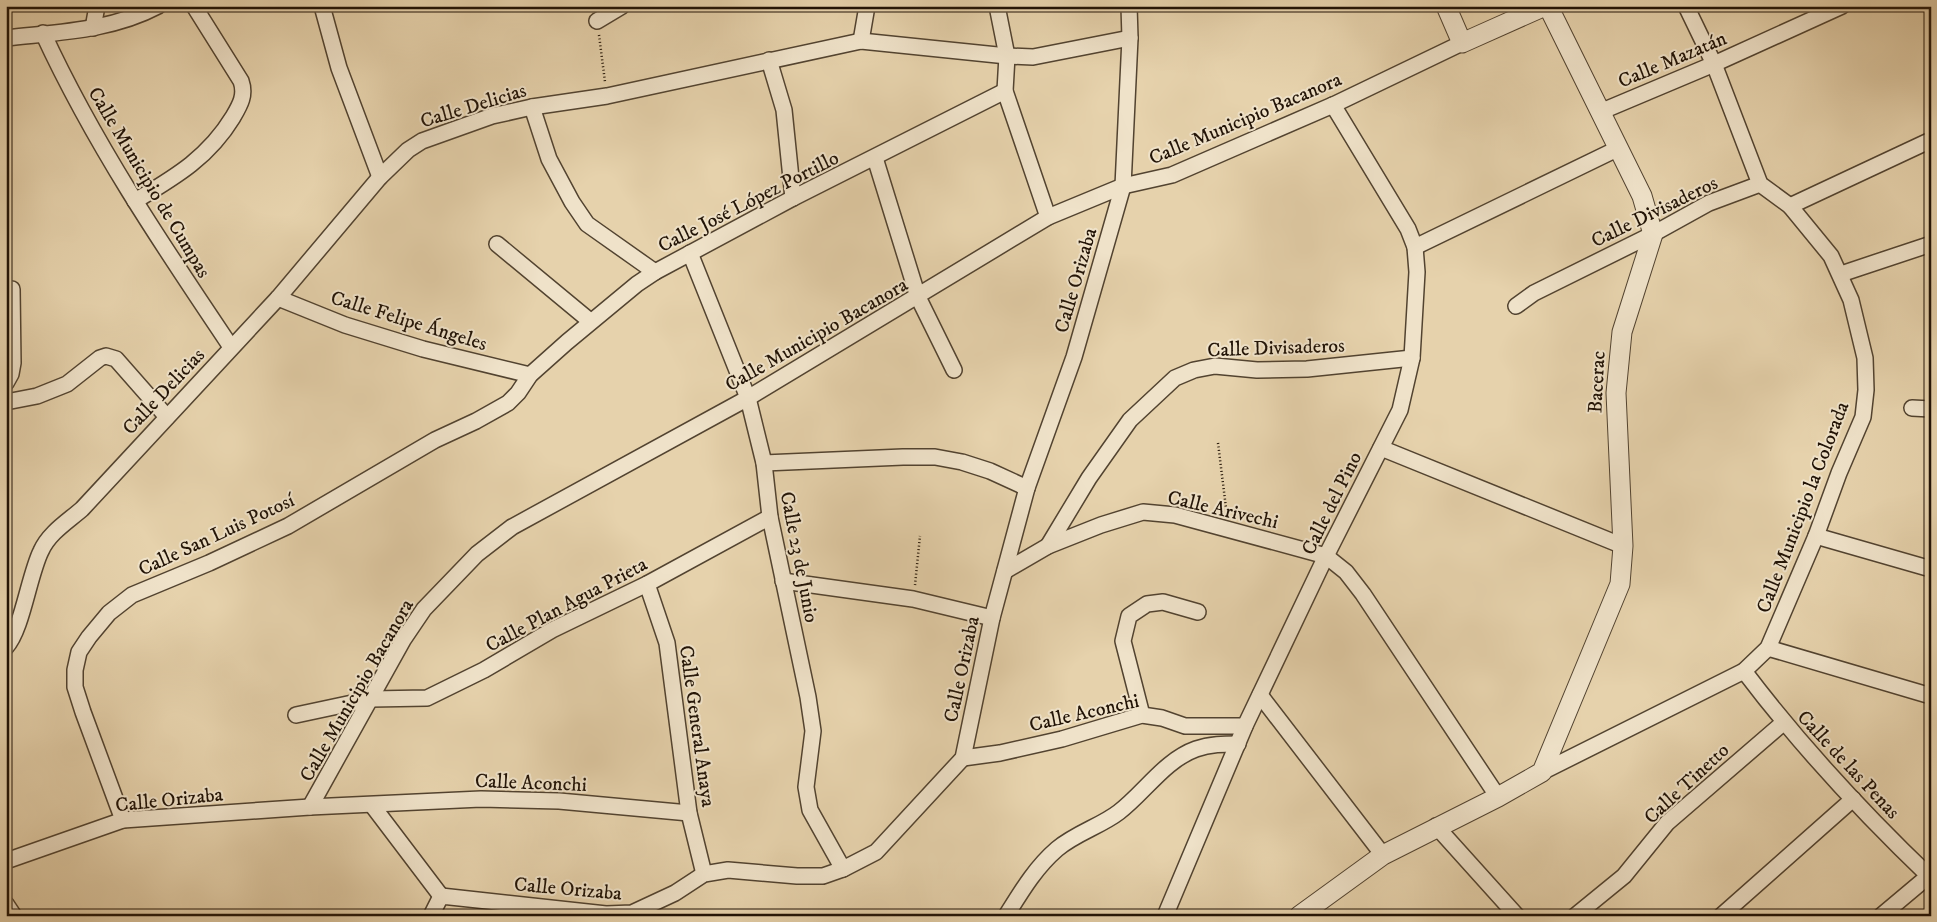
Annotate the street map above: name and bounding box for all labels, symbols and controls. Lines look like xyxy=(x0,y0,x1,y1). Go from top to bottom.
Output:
street label: Calle Mazatán xyxy=(1614,26,1731,94)
street label: Calle Municipio Bacanora xyxy=(1146,67,1346,171)
street label: Calle Delicias xyxy=(417,78,530,134)
street label: Calle Municipio de Cumpas xyxy=(82,83,216,283)
street label: Calle José López Portillo xyxy=(654,146,843,259)
street label: Calle Divisaderos xyxy=(1587,171,1722,254)
street label: Calle Orizaba xyxy=(1050,225,1103,336)
street label: Calle Municipio Bacanora xyxy=(721,273,913,398)
street label: Calle Felipe Ángeles xyxy=(327,285,490,357)
street label: Calle Divisaderos xyxy=(1207,334,1346,363)
street label: Calle Delicias xyxy=(118,343,211,441)
street label: Bacerac xyxy=(1583,350,1612,414)
street label: Calle Municipio la Colorada xyxy=(1752,398,1855,617)
street label: Calle del Pino xyxy=(1297,448,1368,559)
street label: Calle Arivechi xyxy=(1165,486,1280,535)
street label: Calle San Luis Potosí xyxy=(135,488,299,582)
street label: Calle 23 de Junio xyxy=(774,490,823,625)
street label: Calle Plan Agua Prieta xyxy=(482,552,652,658)
street label: Calle Municipio Bacanora xyxy=(295,595,420,787)
street label: Calle Orizaba xyxy=(939,613,986,725)
street label: Calle General Anaya xyxy=(673,644,720,809)
street label: Calle Aconchi xyxy=(1027,689,1142,738)
street label: Calle de las Penas xyxy=(1791,705,1905,825)
street label: Calle Tinetto xyxy=(1639,738,1735,830)
street label: Calle Aconchi xyxy=(475,769,587,798)
street label: Calle Orizaba xyxy=(114,782,225,819)
street label: Calle Orizaba xyxy=(513,872,623,907)

